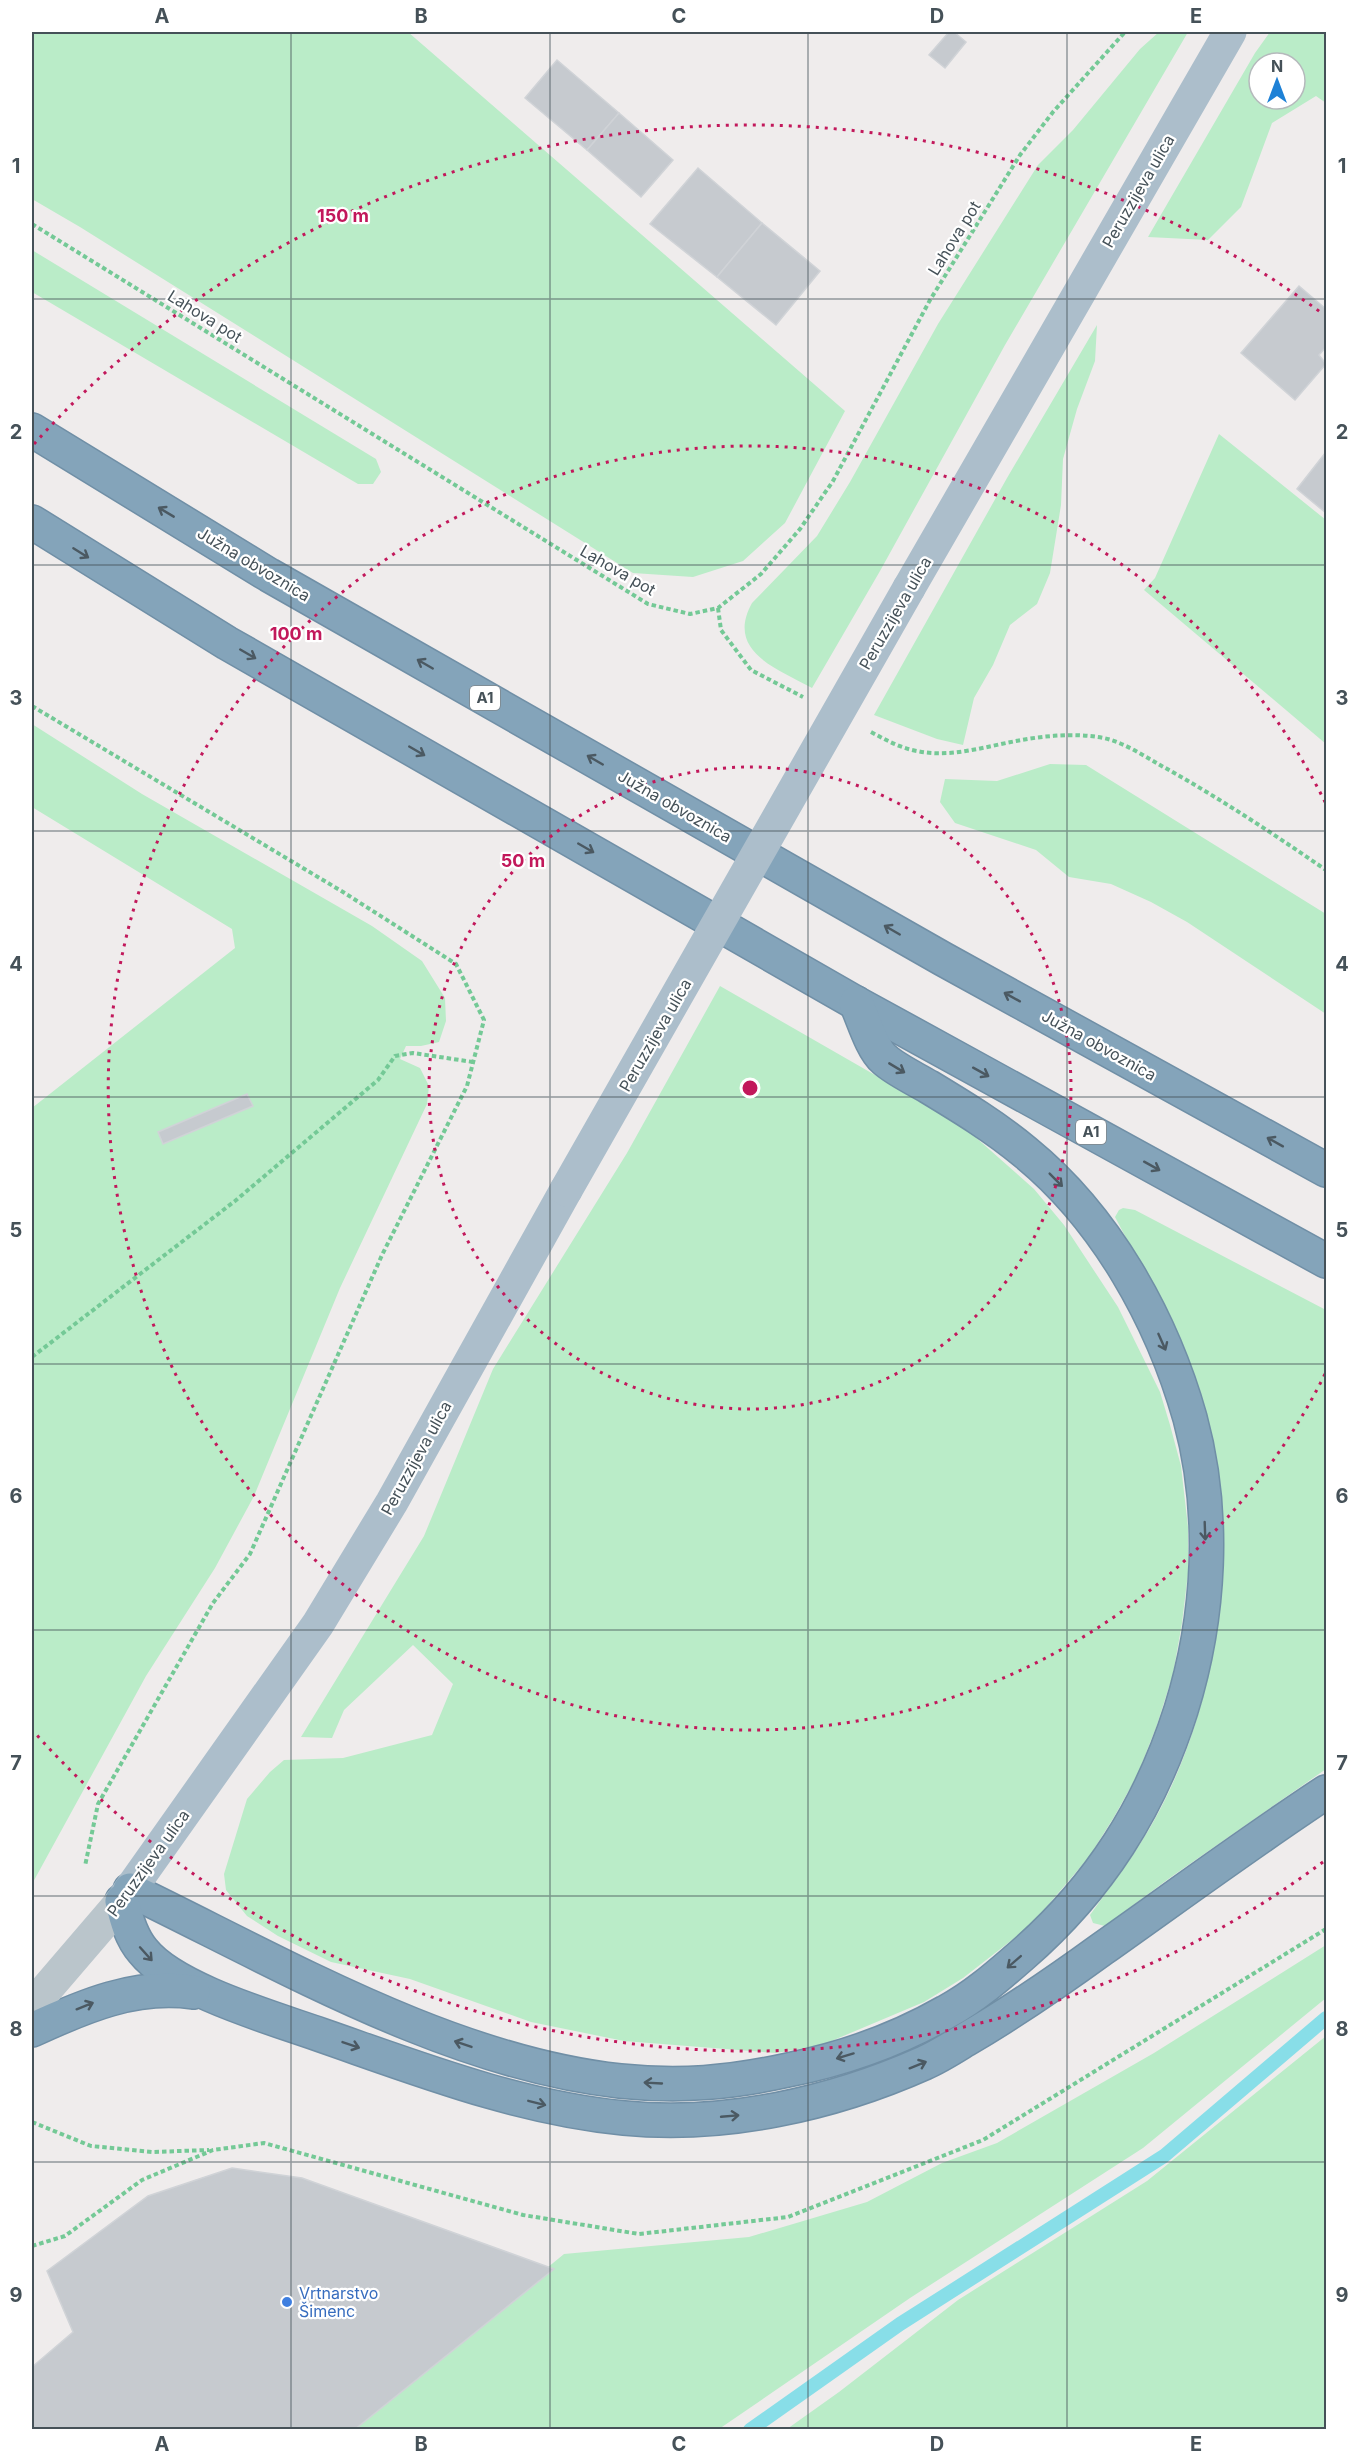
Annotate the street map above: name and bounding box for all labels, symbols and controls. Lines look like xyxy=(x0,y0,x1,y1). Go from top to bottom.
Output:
text: A xyxy=(155,4,170,28)
text: B xyxy=(414,4,428,28)
text: C xyxy=(672,4,686,28)
text: D xyxy=(930,4,944,28)
text: E xyxy=(1190,4,1202,28)
north arrow xyxy=(1247,51,1307,111)
text: N xyxy=(1271,56,1283,76)
street label: Peruzzijeva ulica xyxy=(1098,131,1178,251)
text: 1 xyxy=(12,154,20,178)
text: 1 xyxy=(1338,154,1346,178)
street label: Lahova pot xyxy=(923,197,985,279)
text: 150 m xyxy=(317,205,369,226)
street label: Lahova pot xyxy=(164,285,246,347)
text: 2 xyxy=(10,420,22,444)
text: 2 xyxy=(1336,420,1348,444)
one-way arrow xyxy=(158,506,175,518)
street label: Južna obvoznica xyxy=(194,522,314,606)
street label: Lahova pot xyxy=(577,540,659,600)
one-way arrow xyxy=(72,547,89,559)
street label: Peruzzijeva ulica xyxy=(855,553,935,673)
text: 100 m xyxy=(270,623,322,644)
one-way arrow xyxy=(239,649,256,661)
one-way arrow xyxy=(417,657,434,669)
text: 3 xyxy=(10,686,22,710)
road number: A1 xyxy=(470,686,500,710)
text: 3 xyxy=(1336,686,1348,710)
one-way arrow xyxy=(408,746,425,758)
one-way arrow xyxy=(586,754,604,765)
street label: Južna obvoznica xyxy=(615,765,735,847)
one-way arrow xyxy=(577,842,594,854)
text: 50 m xyxy=(501,850,545,871)
one-way arrow xyxy=(884,923,901,935)
text: 4 xyxy=(9,952,23,976)
text: 4 xyxy=(1335,952,1349,976)
street label: Peruzzijeva ulica xyxy=(615,975,695,1095)
one-way arrow xyxy=(1004,991,1021,1003)
street label: Južna obvoznica xyxy=(1038,1005,1160,1085)
one-way arrow xyxy=(888,1062,905,1074)
one-way arrow xyxy=(972,1066,989,1078)
centre of rings xyxy=(740,1078,760,1098)
road number: A1 xyxy=(1076,1120,1106,1144)
one-way arrow xyxy=(1267,1136,1284,1148)
one-way arrow xyxy=(1142,1161,1160,1172)
one-way arrow xyxy=(1048,1173,1063,1188)
text: 5 xyxy=(10,1218,22,1242)
text: 5 xyxy=(1336,1218,1348,1242)
one-way arrow xyxy=(1156,1333,1168,1351)
street label: Peruzzijeva ulica xyxy=(376,1397,456,1519)
text: 6 xyxy=(10,1484,23,1508)
text: 6 xyxy=(1336,1484,1349,1508)
one-way arrow xyxy=(1200,1521,1211,1541)
text: 7 xyxy=(10,1751,22,1775)
text: 7 xyxy=(1336,1751,1348,1775)
street label: Peruzzijeva ulica xyxy=(103,1806,193,1920)
one-way arrow xyxy=(139,1946,153,1961)
one-way arrow xyxy=(1007,1955,1022,1969)
one-way arrow xyxy=(75,2000,94,2011)
text: 8 xyxy=(9,2017,23,2041)
text: 8 xyxy=(1335,2017,1349,2041)
one-way arrow xyxy=(454,2037,473,2048)
one-way arrow xyxy=(341,2041,360,2052)
one-way arrow xyxy=(836,2051,855,2062)
one-way arrow xyxy=(908,2059,927,2070)
one-way arrow xyxy=(643,2078,663,2089)
one-way arrow xyxy=(527,2098,546,2109)
one-way arrow xyxy=(720,2110,740,2121)
text: 9 xyxy=(10,2283,23,2307)
place label: Vrtnarstvo Šimenc xyxy=(299,2283,378,2321)
text: 9 xyxy=(1336,2283,1349,2307)
marker: Vrtnarstvo Šimenc xyxy=(280,2295,294,2309)
text: A xyxy=(155,2432,170,2456)
text: B xyxy=(414,2432,428,2456)
text: C xyxy=(672,2432,686,2456)
text: D xyxy=(930,2432,944,2456)
text: E xyxy=(1190,2432,1202,2456)

